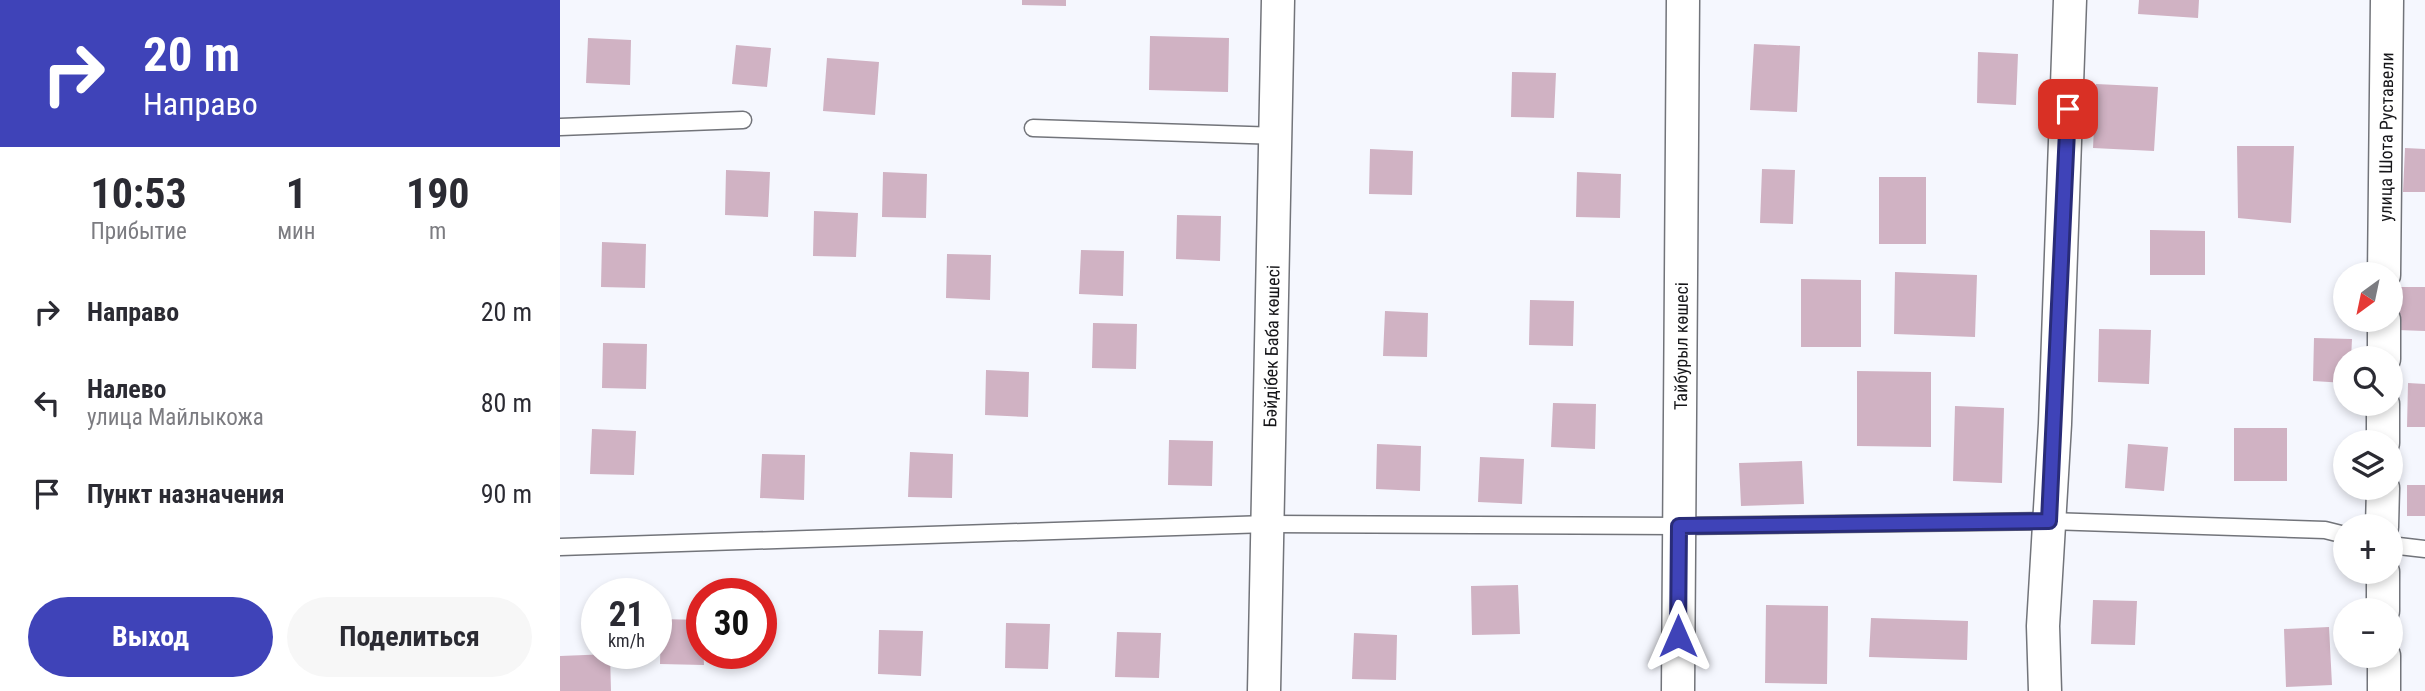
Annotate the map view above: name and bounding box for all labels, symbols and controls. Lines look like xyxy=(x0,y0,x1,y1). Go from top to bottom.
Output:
text: 20 m xyxy=(143,26,240,83)
icon: right xyxy=(28,28,119,119)
street label: улица Шота Руставели xyxy=(2374,52,2397,222)
pin xyxy=(2038,79,2098,139)
text: Направо xyxy=(143,85,258,123)
icon: arrive xyxy=(2049,90,2087,128)
text: 10:53 xyxy=(90,169,187,218)
text: 1 xyxy=(286,169,307,218)
text: 190 xyxy=(406,169,470,218)
text: Прибытие xyxy=(90,218,187,245)
text: мин xyxy=(277,218,316,245)
text: m xyxy=(429,218,446,245)
north arrow xyxy=(2333,262,2403,332)
map controls xyxy=(2333,262,2403,668)
street label: Бәйдібек Баба көшесі xyxy=(1259,265,1283,427)
street label: Тайбурыл көшесі xyxy=(1670,282,1691,410)
icon: right xyxy=(28,293,66,331)
text: Направо xyxy=(87,297,179,327)
text: 20 m xyxy=(481,297,532,327)
button: search xyxy=(2333,346,2403,416)
text: Налево xyxy=(87,374,167,404)
icon: left xyxy=(28,384,66,422)
text: 80 m xyxy=(481,388,532,418)
text: улица Майлыкожа xyxy=(87,404,264,431)
button: layers xyxy=(2333,430,2403,500)
icon: arrive xyxy=(28,475,66,513)
text: Пункт назначения xyxy=(87,479,285,509)
text: 90 m xyxy=(481,479,532,509)
button: + xyxy=(2333,514,2403,584)
speed limit sign: 30 xyxy=(686,578,777,669)
text: 21 xyxy=(609,594,644,635)
button: Выход xyxy=(28,597,273,677)
button: Поделиться xyxy=(287,597,532,677)
button: − xyxy=(2333,598,2403,668)
position arrow xyxy=(1641,599,1715,673)
text: km/h xyxy=(608,630,645,651)

